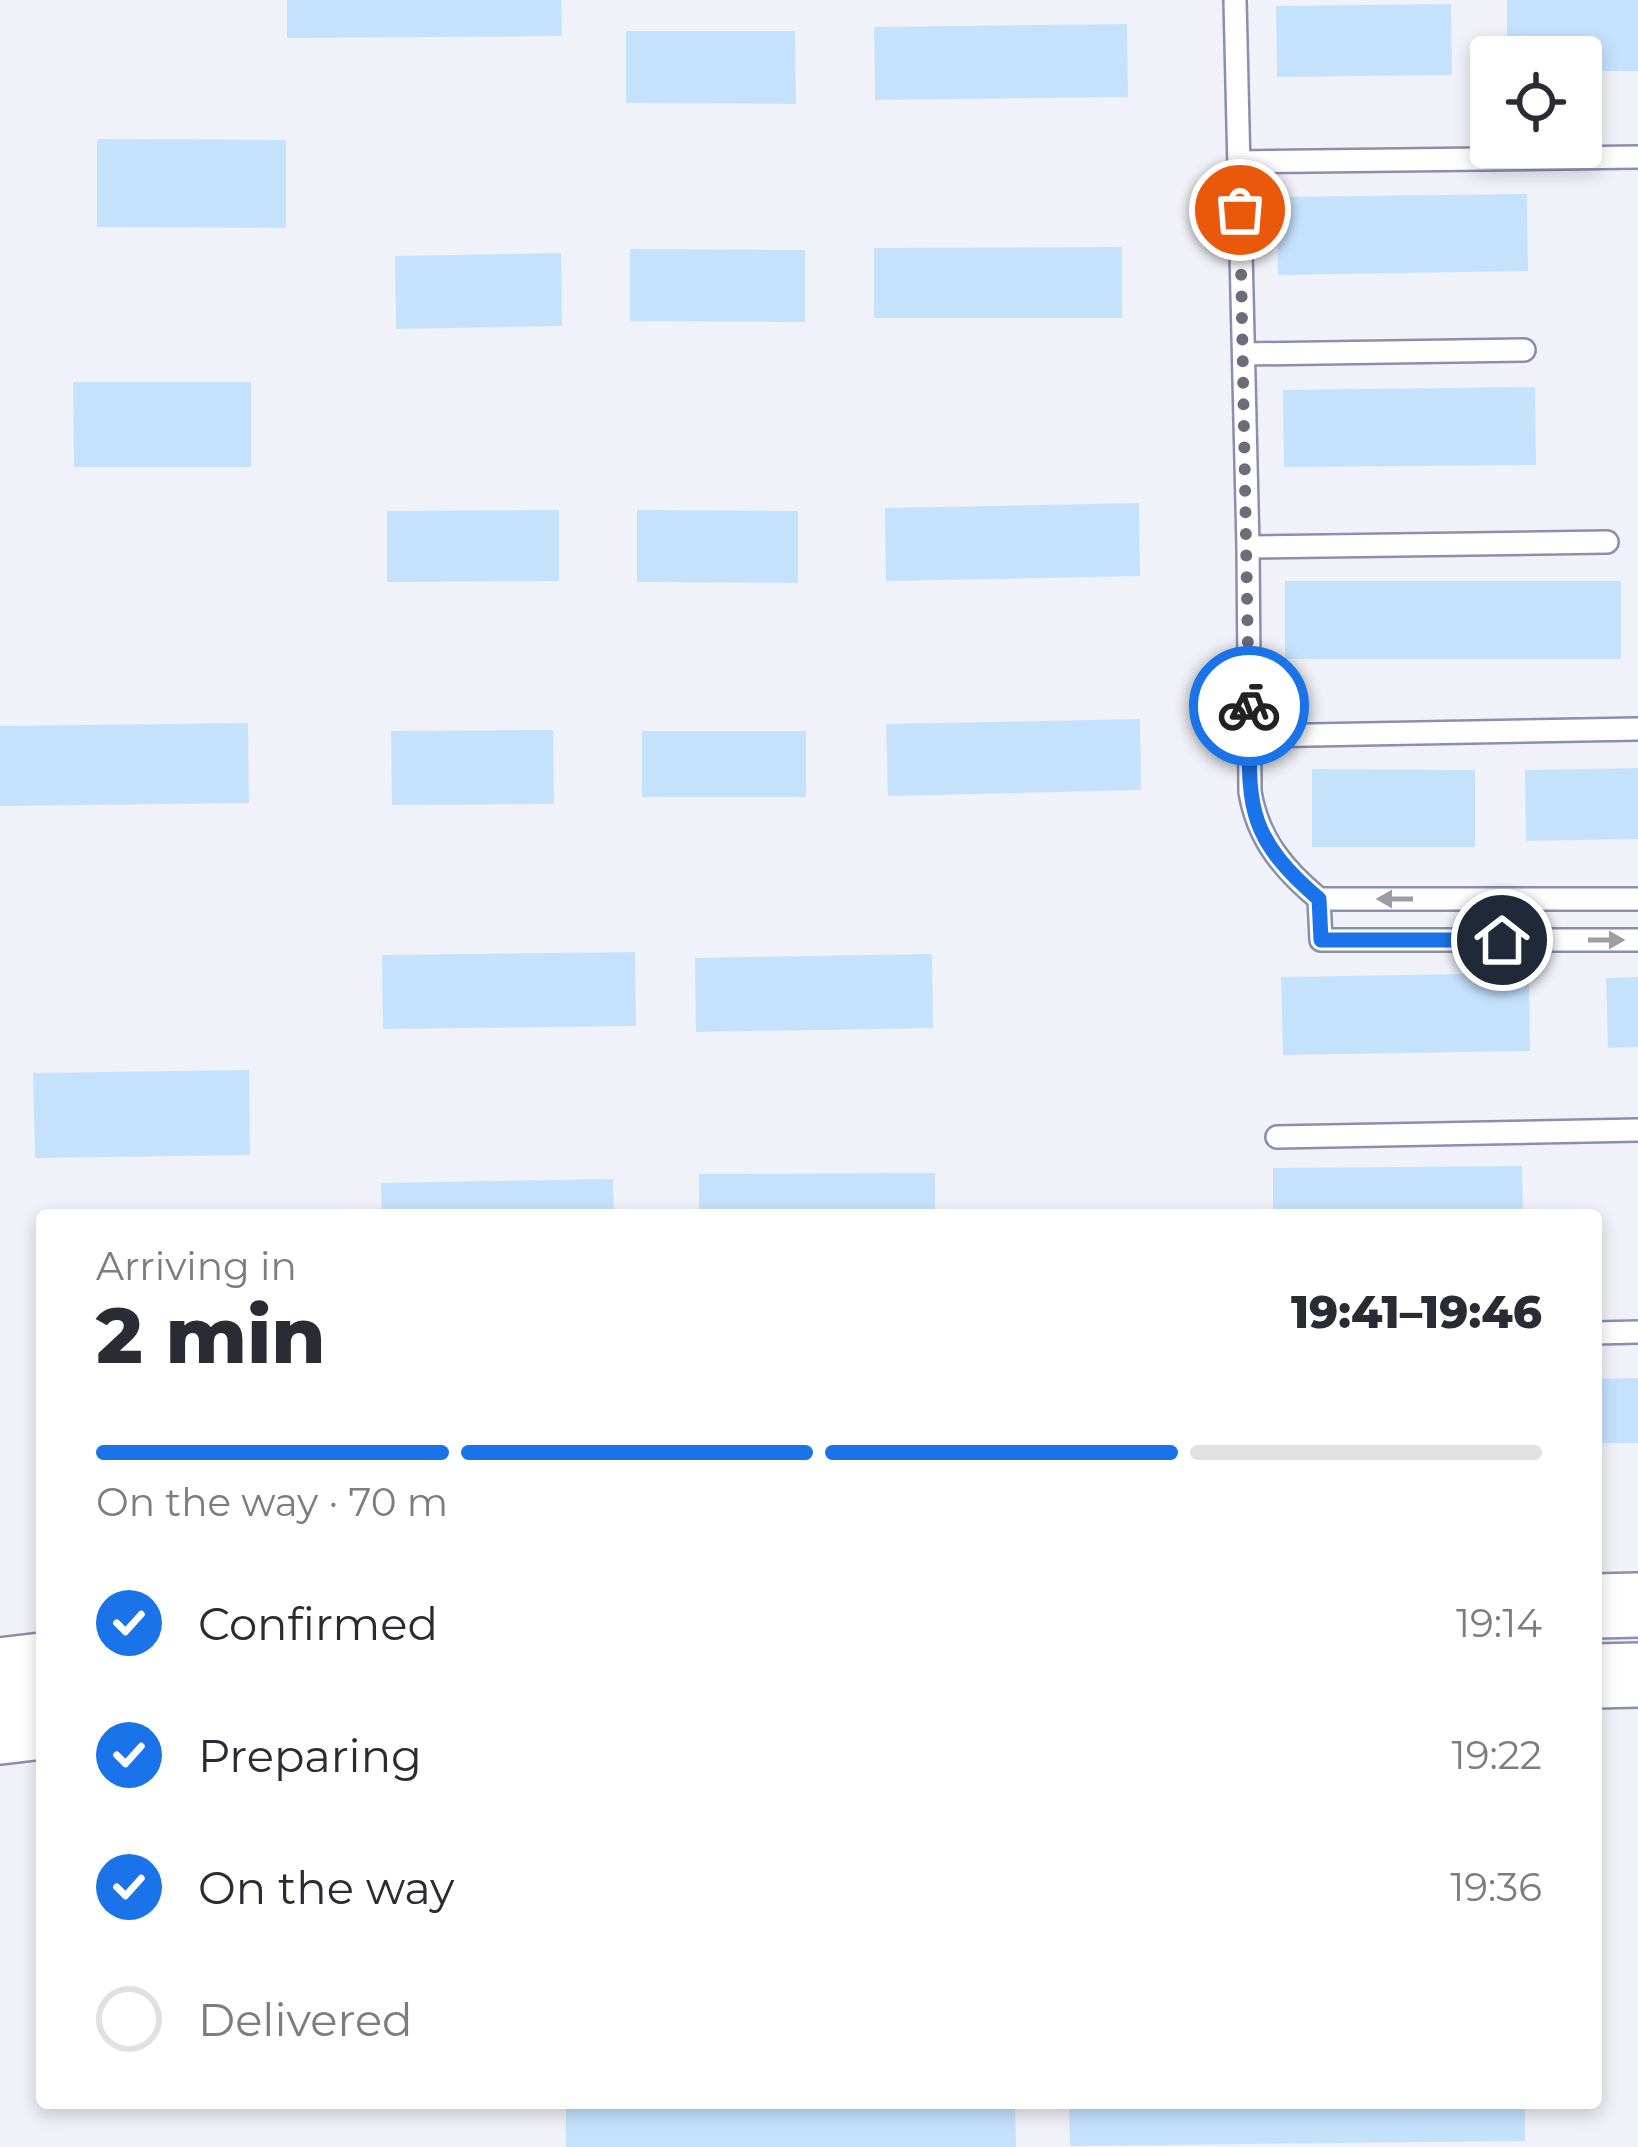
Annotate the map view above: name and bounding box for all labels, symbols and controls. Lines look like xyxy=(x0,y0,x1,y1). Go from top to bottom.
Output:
map controls xyxy=(1470,36,1602,168)
button: locate xyxy=(1470,36,1602,168)
pin xyxy=(1189,159,1291,261)
icon: bag xyxy=(1207,177,1273,243)
courier xyxy=(1189,646,1309,766)
icon: bike xyxy=(1216,673,1282,739)
one-way arrow xyxy=(1375,889,1413,909)
pin xyxy=(1451,889,1553,991)
icon: home xyxy=(1469,907,1535,973)
one-way arrow xyxy=(1588,930,1626,950)
text: Arriving in xyxy=(96,1242,297,1290)
text: 19:41–19:46 xyxy=(1291,1284,1542,1339)
text: 2 min xyxy=(96,1287,326,1383)
text: On the way · 70 m xyxy=(96,1478,448,1526)
icon: check xyxy=(96,1590,162,1656)
text: Confirmed xyxy=(198,1596,438,1651)
text: 19:14 xyxy=(1456,1599,1542,1647)
icon: check xyxy=(96,1722,162,1788)
text: Preparing xyxy=(198,1728,422,1783)
text: 19:22 xyxy=(1452,1731,1542,1779)
icon: check xyxy=(96,1854,162,1920)
text: On the way xyxy=(198,1860,454,1915)
text: 19:36 xyxy=(1450,1863,1542,1911)
text: Delivered xyxy=(198,1992,413,2047)

